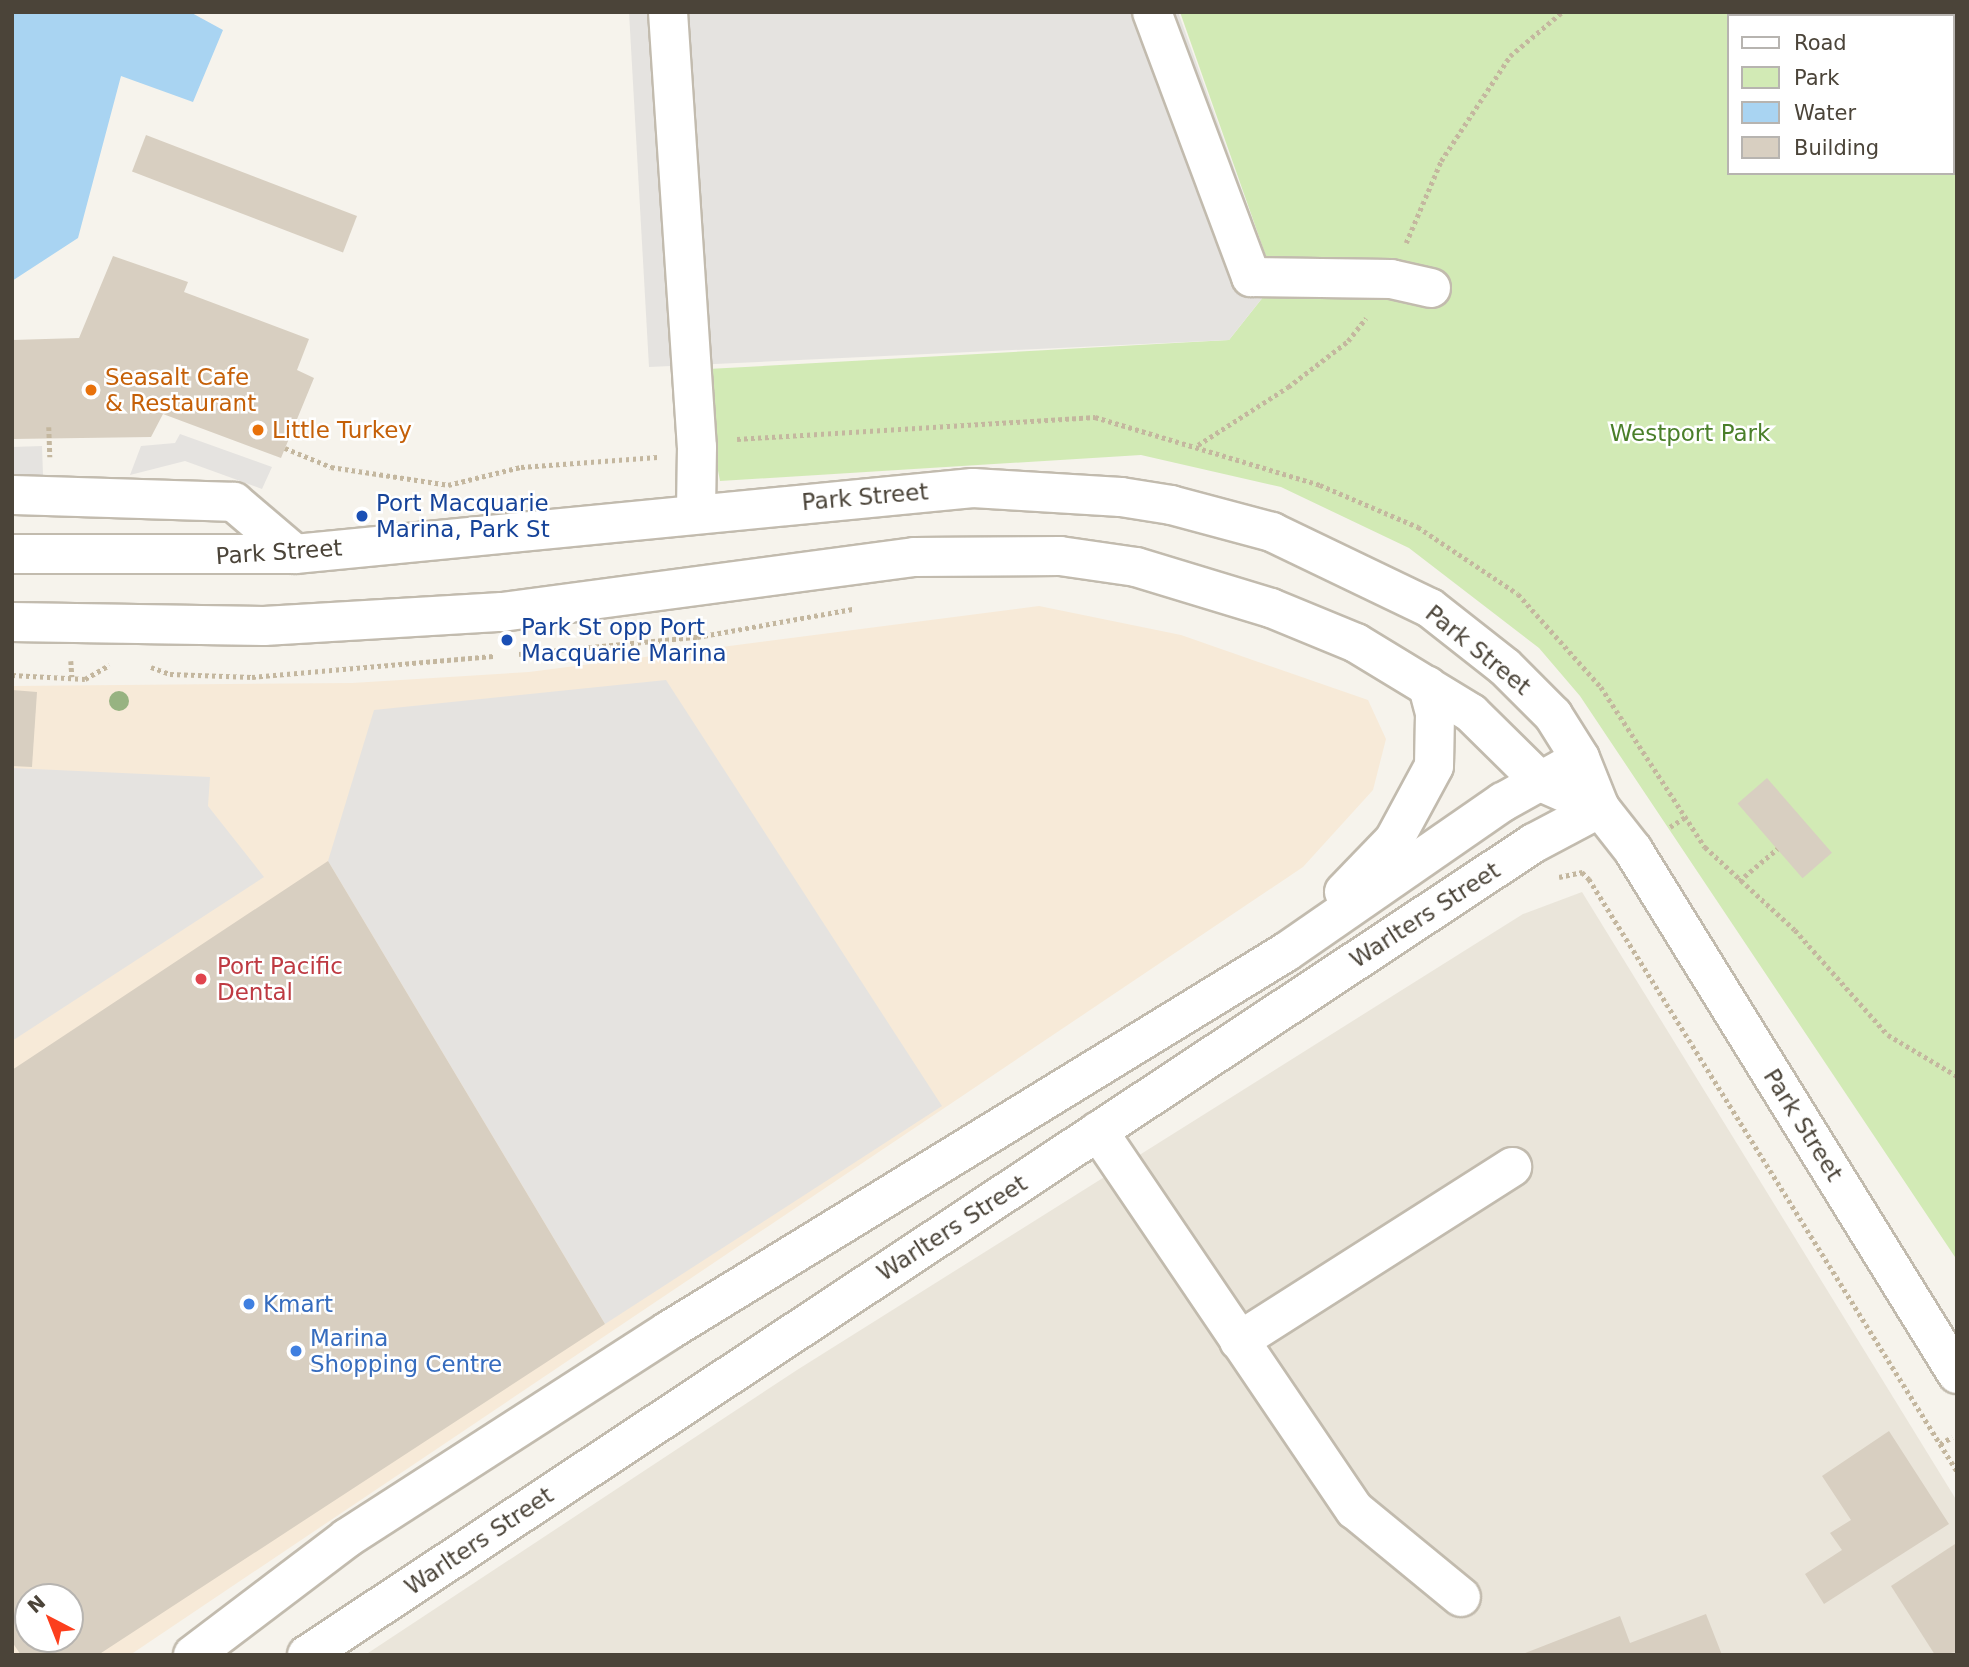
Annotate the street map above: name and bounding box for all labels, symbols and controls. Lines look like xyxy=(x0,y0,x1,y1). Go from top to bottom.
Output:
legend xyxy=(1728,14,1955,175)
text: Road xyxy=(1794,31,1847,55)
text: Park xyxy=(1794,66,1839,90)
text: Water xyxy=(1794,101,1856,125)
text: Building xyxy=(1794,136,1879,160)
place label: Seasalt Cafe & Restaurant xyxy=(105,363,256,417)
marker: Seasalt Cafe & Restaurant xyxy=(83,382,99,398)
place label: Little Turkey xyxy=(272,416,412,444)
park label: Westport Park xyxy=(1610,419,1770,447)
marker: Little Turkey xyxy=(250,422,266,438)
street label: Park Street xyxy=(801,478,929,516)
place label: Port Macquarie Marina, Park St xyxy=(376,489,550,543)
marker: Port Macquarie Marina, Park St xyxy=(354,508,370,524)
street label: Park Street xyxy=(215,534,343,570)
street label: Park Street xyxy=(1420,599,1536,701)
place label: Park St opp Port Macquarie Marina xyxy=(521,613,727,667)
marker: Park St opp Port Macquarie Marina xyxy=(499,632,515,648)
street label: Warlters Street xyxy=(1345,856,1505,974)
place label: Port Pacific Dental xyxy=(217,952,343,1006)
marker: Port Pacific Dental xyxy=(191,969,211,989)
street label: Park Street xyxy=(1758,1064,1848,1186)
street label: Warlters Street xyxy=(872,1169,1032,1287)
place label: Kmart xyxy=(263,1290,333,1318)
marker: Kmart xyxy=(241,1296,257,1312)
place label: Marina Shopping Centre xyxy=(310,1324,502,1378)
marker: Marina Shopping Centre xyxy=(288,1343,304,1359)
street label: Warlters Street xyxy=(400,1481,558,1601)
north arrow xyxy=(14,1583,84,1653)
text: N xyxy=(23,1590,50,1617)

